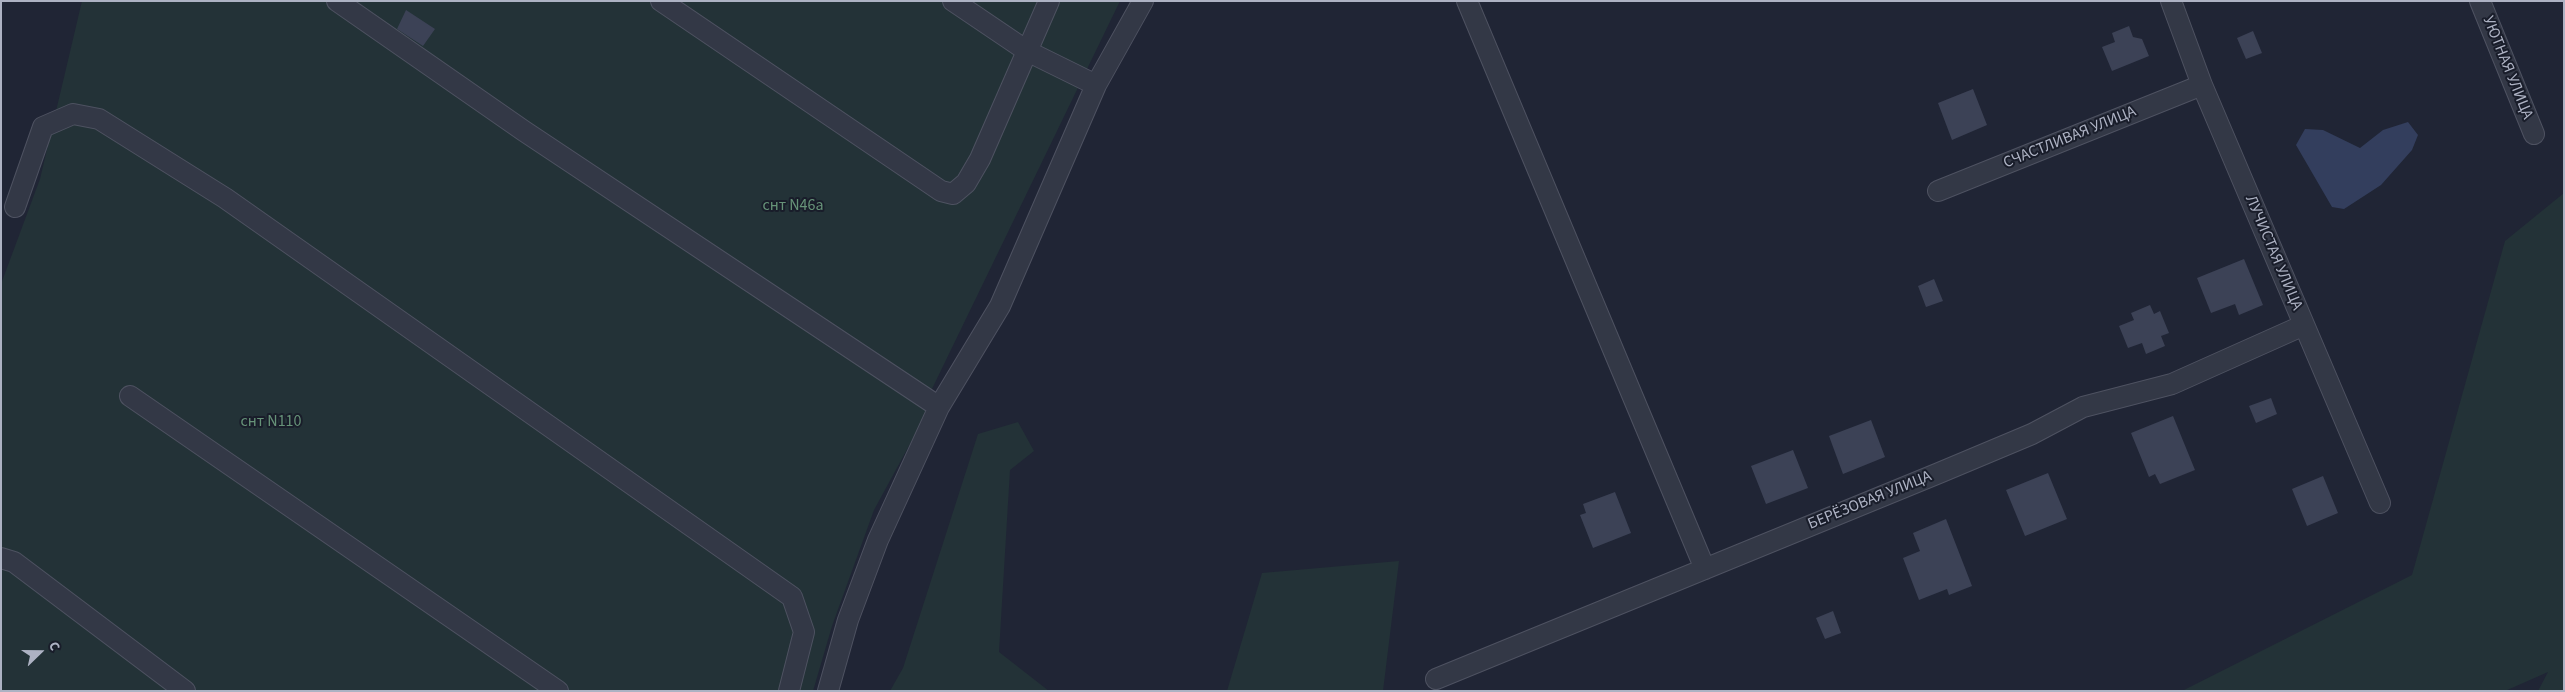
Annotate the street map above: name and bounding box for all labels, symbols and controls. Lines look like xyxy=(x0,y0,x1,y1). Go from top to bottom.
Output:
street label: УЮТНАЯ УЛИЦА xyxy=(2478,14,2536,122)
street label: СЧАСТЛИВАЯ УЛИЦА xyxy=(2001,103,2139,173)
street label: ЛУЧИСТАЯ УЛИЦА xyxy=(2240,193,2306,313)
park label: снт N46а xyxy=(762,196,824,216)
park label: снт N110 xyxy=(240,412,302,432)
street label: БЕРЁЗОВАЯ УЛИЦА xyxy=(1805,467,1935,535)
north arrow xyxy=(15,627,65,677)
text: С xyxy=(43,639,65,654)

